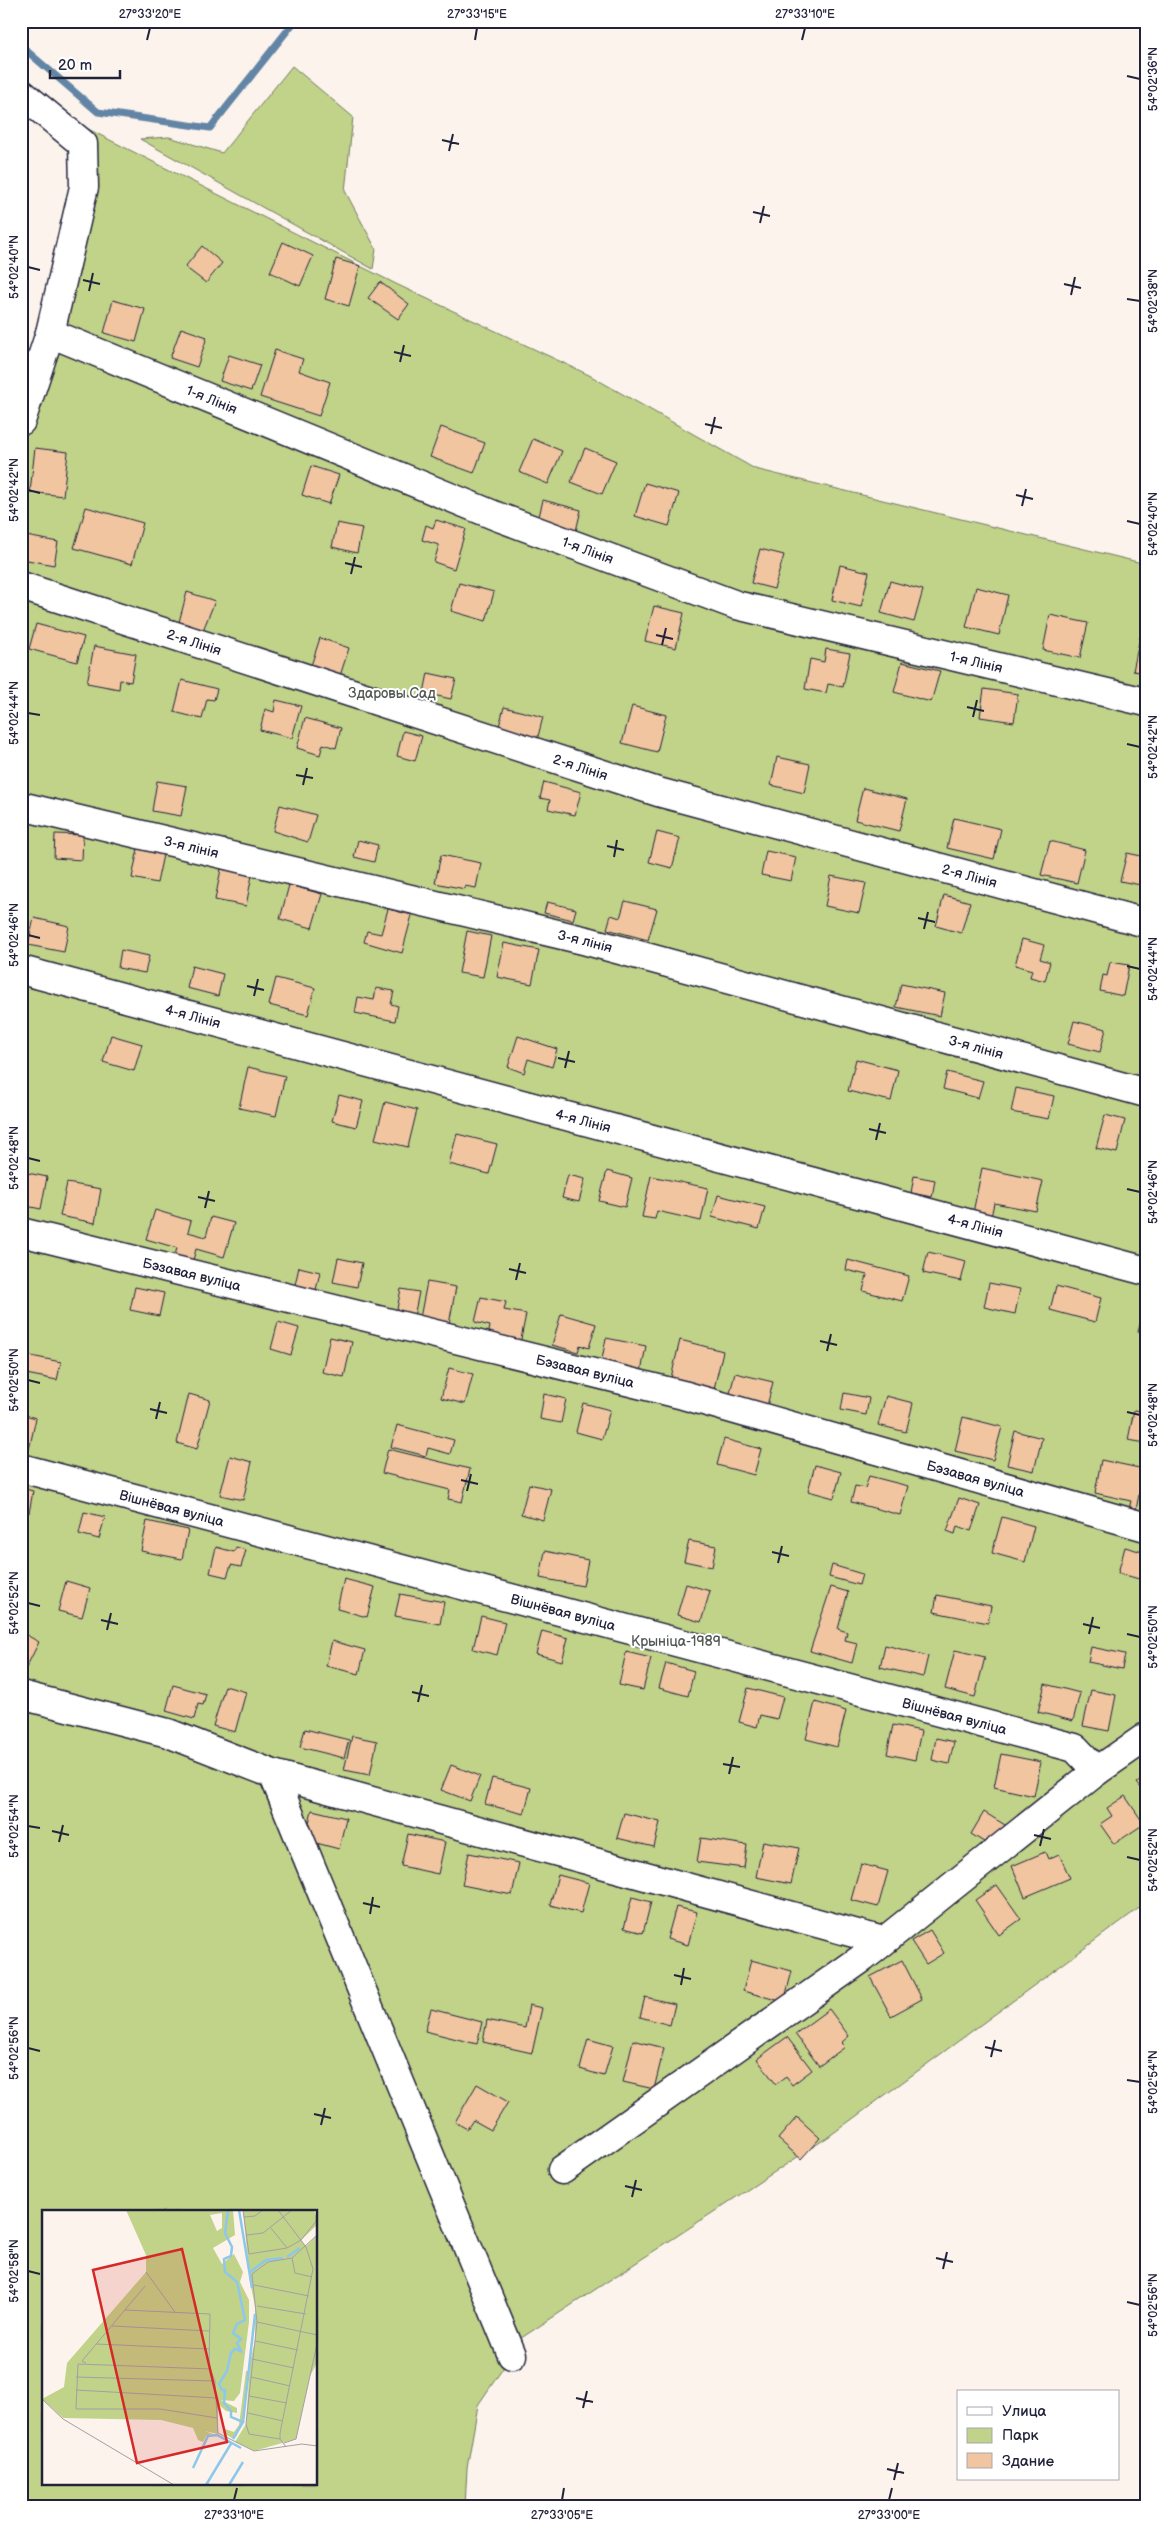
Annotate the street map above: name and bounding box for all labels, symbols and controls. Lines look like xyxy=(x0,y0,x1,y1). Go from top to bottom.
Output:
text: 27°33'20"E xyxy=(119,7,181,22)
text: 27°33'15"E xyxy=(447,7,507,22)
text: 27°33'10"E xyxy=(775,7,835,22)
text: 54°02'36"N xyxy=(1146,47,1161,111)
scale bar xyxy=(50,48,120,80)
text: 20 m xyxy=(58,56,92,75)
text: 54°02'40"N xyxy=(7,235,22,299)
text: 54°02'38"N xyxy=(1146,269,1161,333)
street label: 1-я Лінія xyxy=(184,382,240,418)
text: 54°02'42"N xyxy=(7,458,22,522)
text: 54°02'40"N xyxy=(1146,492,1161,556)
street label: 1-я Лінія xyxy=(560,533,616,568)
street label: 2-я Лінія xyxy=(165,626,224,659)
street label: 1-я Лінія xyxy=(948,648,1004,677)
text: 54°02'44"N xyxy=(7,681,22,745)
park label: Здаровы Сад xyxy=(348,685,436,702)
text: 54°02'42"N xyxy=(1146,715,1161,779)
street label: 2-я Лінія xyxy=(551,751,610,784)
street label: 3-я лінія xyxy=(162,832,220,862)
street label: 2-я Лінія xyxy=(940,861,999,892)
text: 54°02'46"N xyxy=(7,903,22,967)
street label: 3-я лінія xyxy=(556,926,614,957)
text: 54°02'44"N xyxy=(1146,937,1161,1001)
street label: 4-я Лінія xyxy=(163,1001,223,1032)
street label: 3-я лінія xyxy=(947,1032,1005,1063)
street label: 4-я Лінія xyxy=(553,1105,613,1137)
text: 54°02'48"N xyxy=(7,1126,22,1190)
text: 54°02'46"N xyxy=(1146,1160,1161,1224)
street label: 4-я Лінія xyxy=(946,1210,1005,1241)
street label: Бэзавая вуліца xyxy=(141,1254,243,1295)
text: 54°02'50"N xyxy=(7,1348,22,1412)
street label: Бэзавая вуліца xyxy=(534,1351,637,1392)
text: 54°02'48"N xyxy=(1146,1383,1161,1447)
street label: Бэзавая вуліца xyxy=(925,1457,1027,1501)
street label: Вішнёвая вуліца xyxy=(117,1486,227,1531)
text: 54°02'52"N xyxy=(7,1571,22,1635)
street label: Вішнёвая вуліца xyxy=(509,1590,618,1635)
text: 54°02'50"N xyxy=(1146,1605,1161,1669)
park label: Крыніца-1989 xyxy=(631,1633,721,1650)
street label: Вішнёвая вуліца xyxy=(900,1694,1009,1739)
text: 54°02'54"N xyxy=(7,1794,22,1858)
text: 54°02'52"N xyxy=(1146,1828,1161,1892)
text: 54°02'56"N xyxy=(7,2016,22,2080)
text: 54°02'54"N xyxy=(1146,2050,1161,2114)
inset map xyxy=(42,2210,318,2486)
text: 54°02'58"N xyxy=(7,2239,22,2303)
text: 54°02'56"N xyxy=(1146,2273,1161,2337)
legend xyxy=(957,2390,1120,2480)
text: Улица xyxy=(1002,2402,1047,2421)
text: Парк xyxy=(1002,2426,1039,2445)
text: Здание xyxy=(1002,2452,1054,2471)
text: 27°33'10"E xyxy=(204,2508,264,2523)
text: 27°33'05"E xyxy=(531,2508,593,2523)
text: 27°33'00"E xyxy=(858,2508,920,2523)

